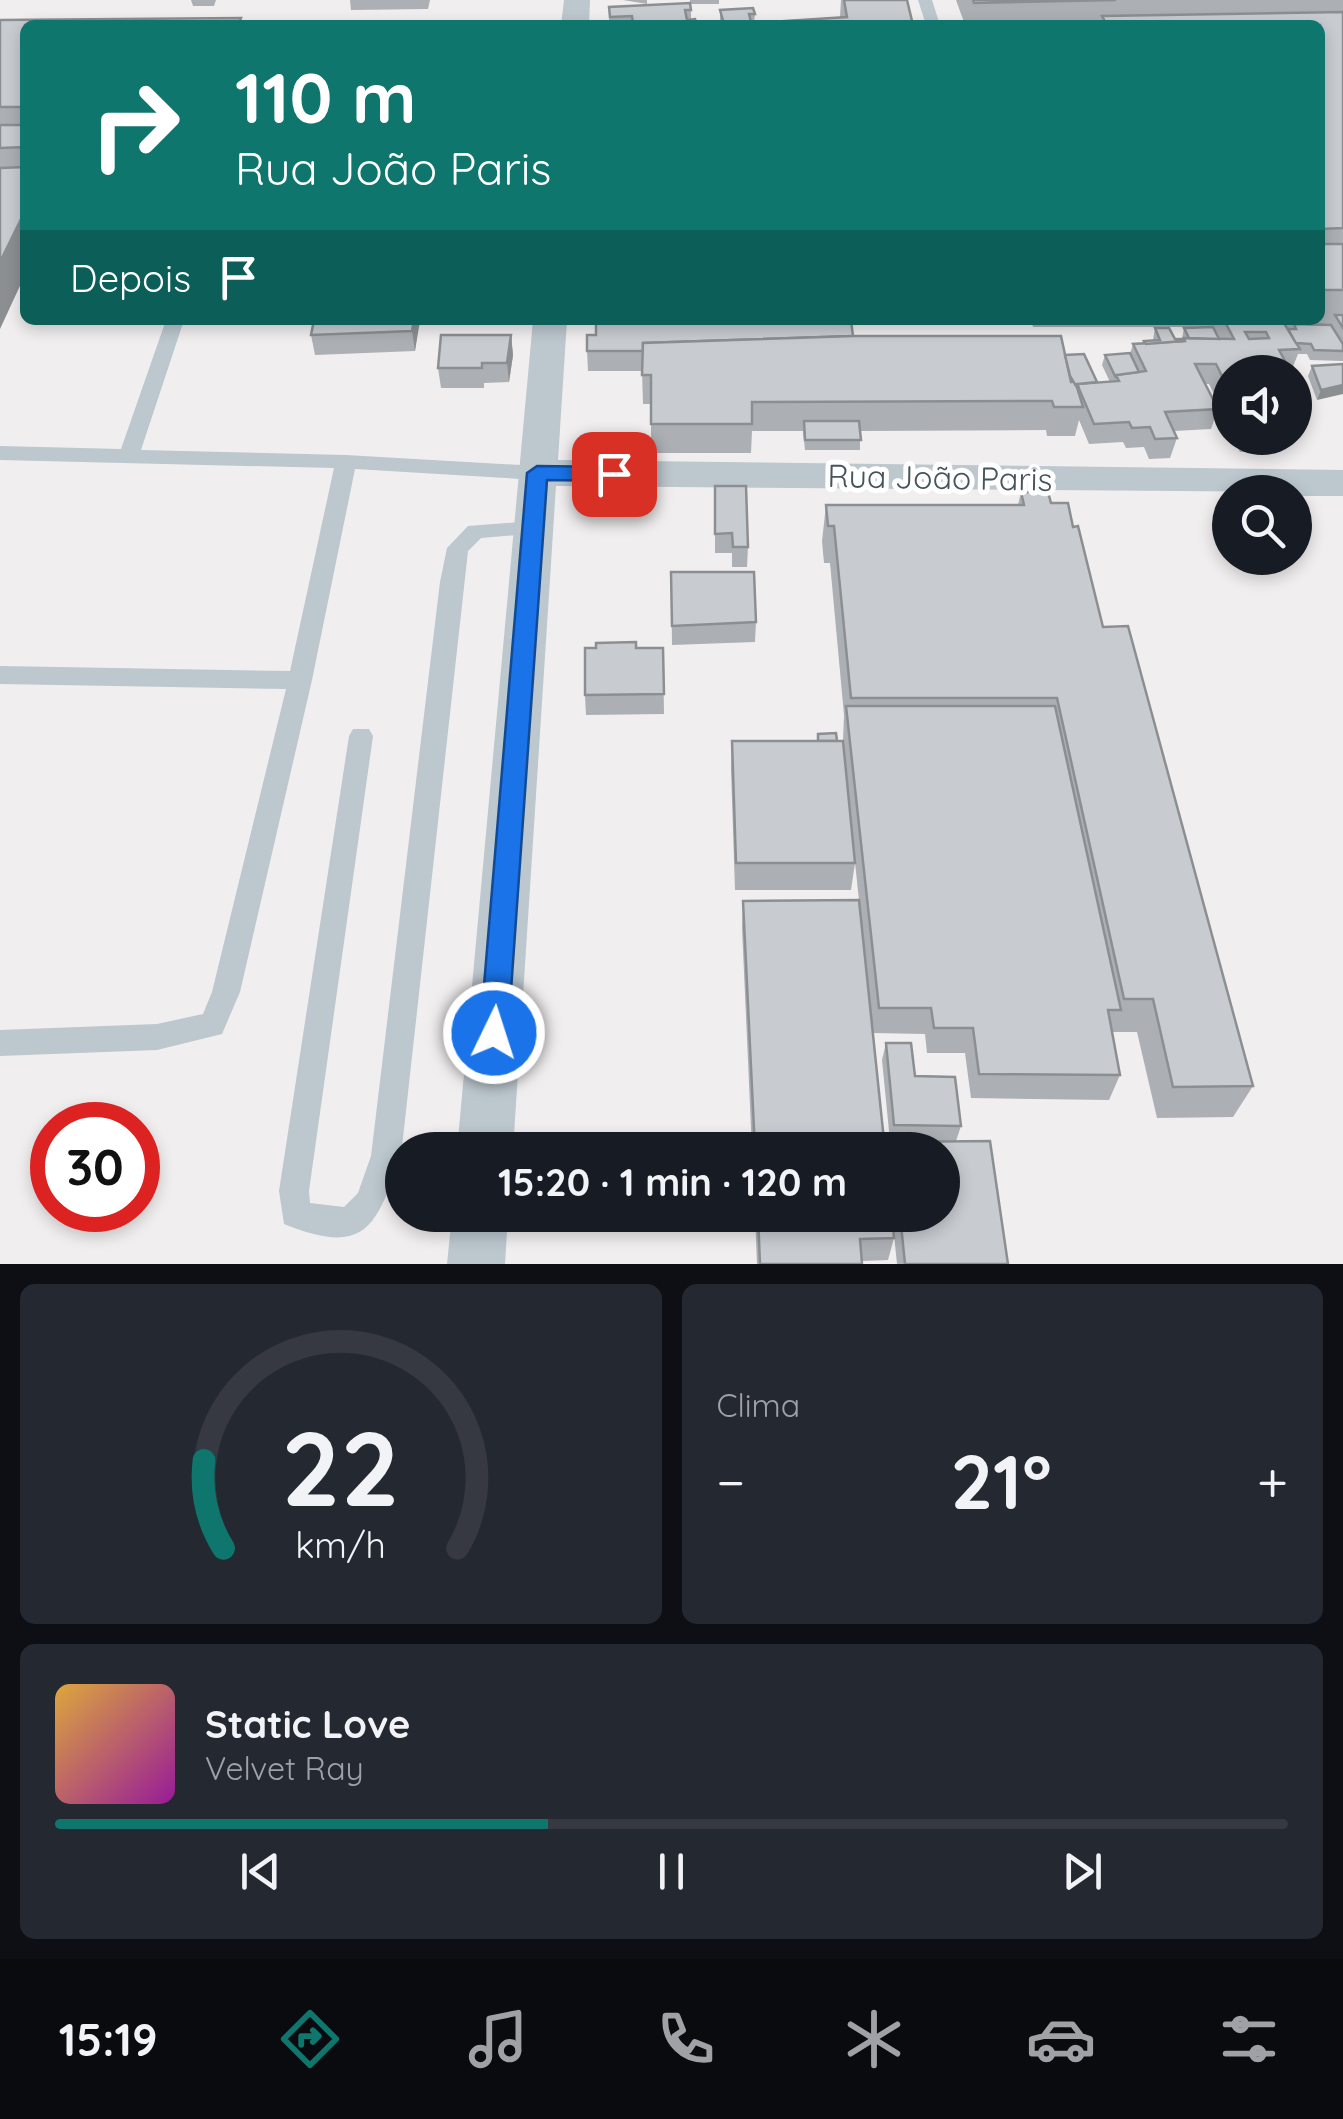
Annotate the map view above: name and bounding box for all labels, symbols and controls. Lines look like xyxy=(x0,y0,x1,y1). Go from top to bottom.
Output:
text: 110 m xyxy=(235,53,417,141)
icon: right xyxy=(70,60,200,190)
text: Rua João Paris xyxy=(235,140,551,196)
icon: arrive xyxy=(211,250,266,305)
text: Depois xyxy=(70,254,191,302)
map controls xyxy=(1212,355,1312,575)
button: sound xyxy=(1212,355,1312,455)
pin xyxy=(572,432,657,517)
icon: arrive xyxy=(587,447,642,502)
street label: Rua João Paris xyxy=(827,455,1053,499)
button: search xyxy=(1212,475,1312,575)
position arrow xyxy=(442,981,546,1085)
speed limit sign: 30 xyxy=(30,1102,160,1232)
text: 15:20 · 1 min · 120 m xyxy=(498,1158,847,1206)
text: Clima xyxy=(717,1385,800,1425)
text: 22 xyxy=(282,1402,400,1532)
text: 21° xyxy=(950,1434,1052,1528)
text: − xyxy=(717,1447,745,1516)
text: + xyxy=(1257,1447,1288,1516)
text: km/h xyxy=(295,1522,386,1567)
text: Static Love xyxy=(205,1700,410,1748)
text: Velvet Ray xyxy=(205,1748,364,1788)
icon: previous xyxy=(233,1844,288,1899)
icon: pause xyxy=(644,1844,699,1899)
icon: next xyxy=(1055,1844,1110,1899)
icon: directions xyxy=(275,2004,345,2074)
icon: music xyxy=(463,2004,533,2074)
icon: phone xyxy=(651,2004,721,2074)
icon: climate xyxy=(839,2004,909,2074)
icon: car xyxy=(1026,2004,1096,2074)
icon: filters xyxy=(1214,2004,1284,2074)
text: 15:19 xyxy=(59,2011,158,2067)

